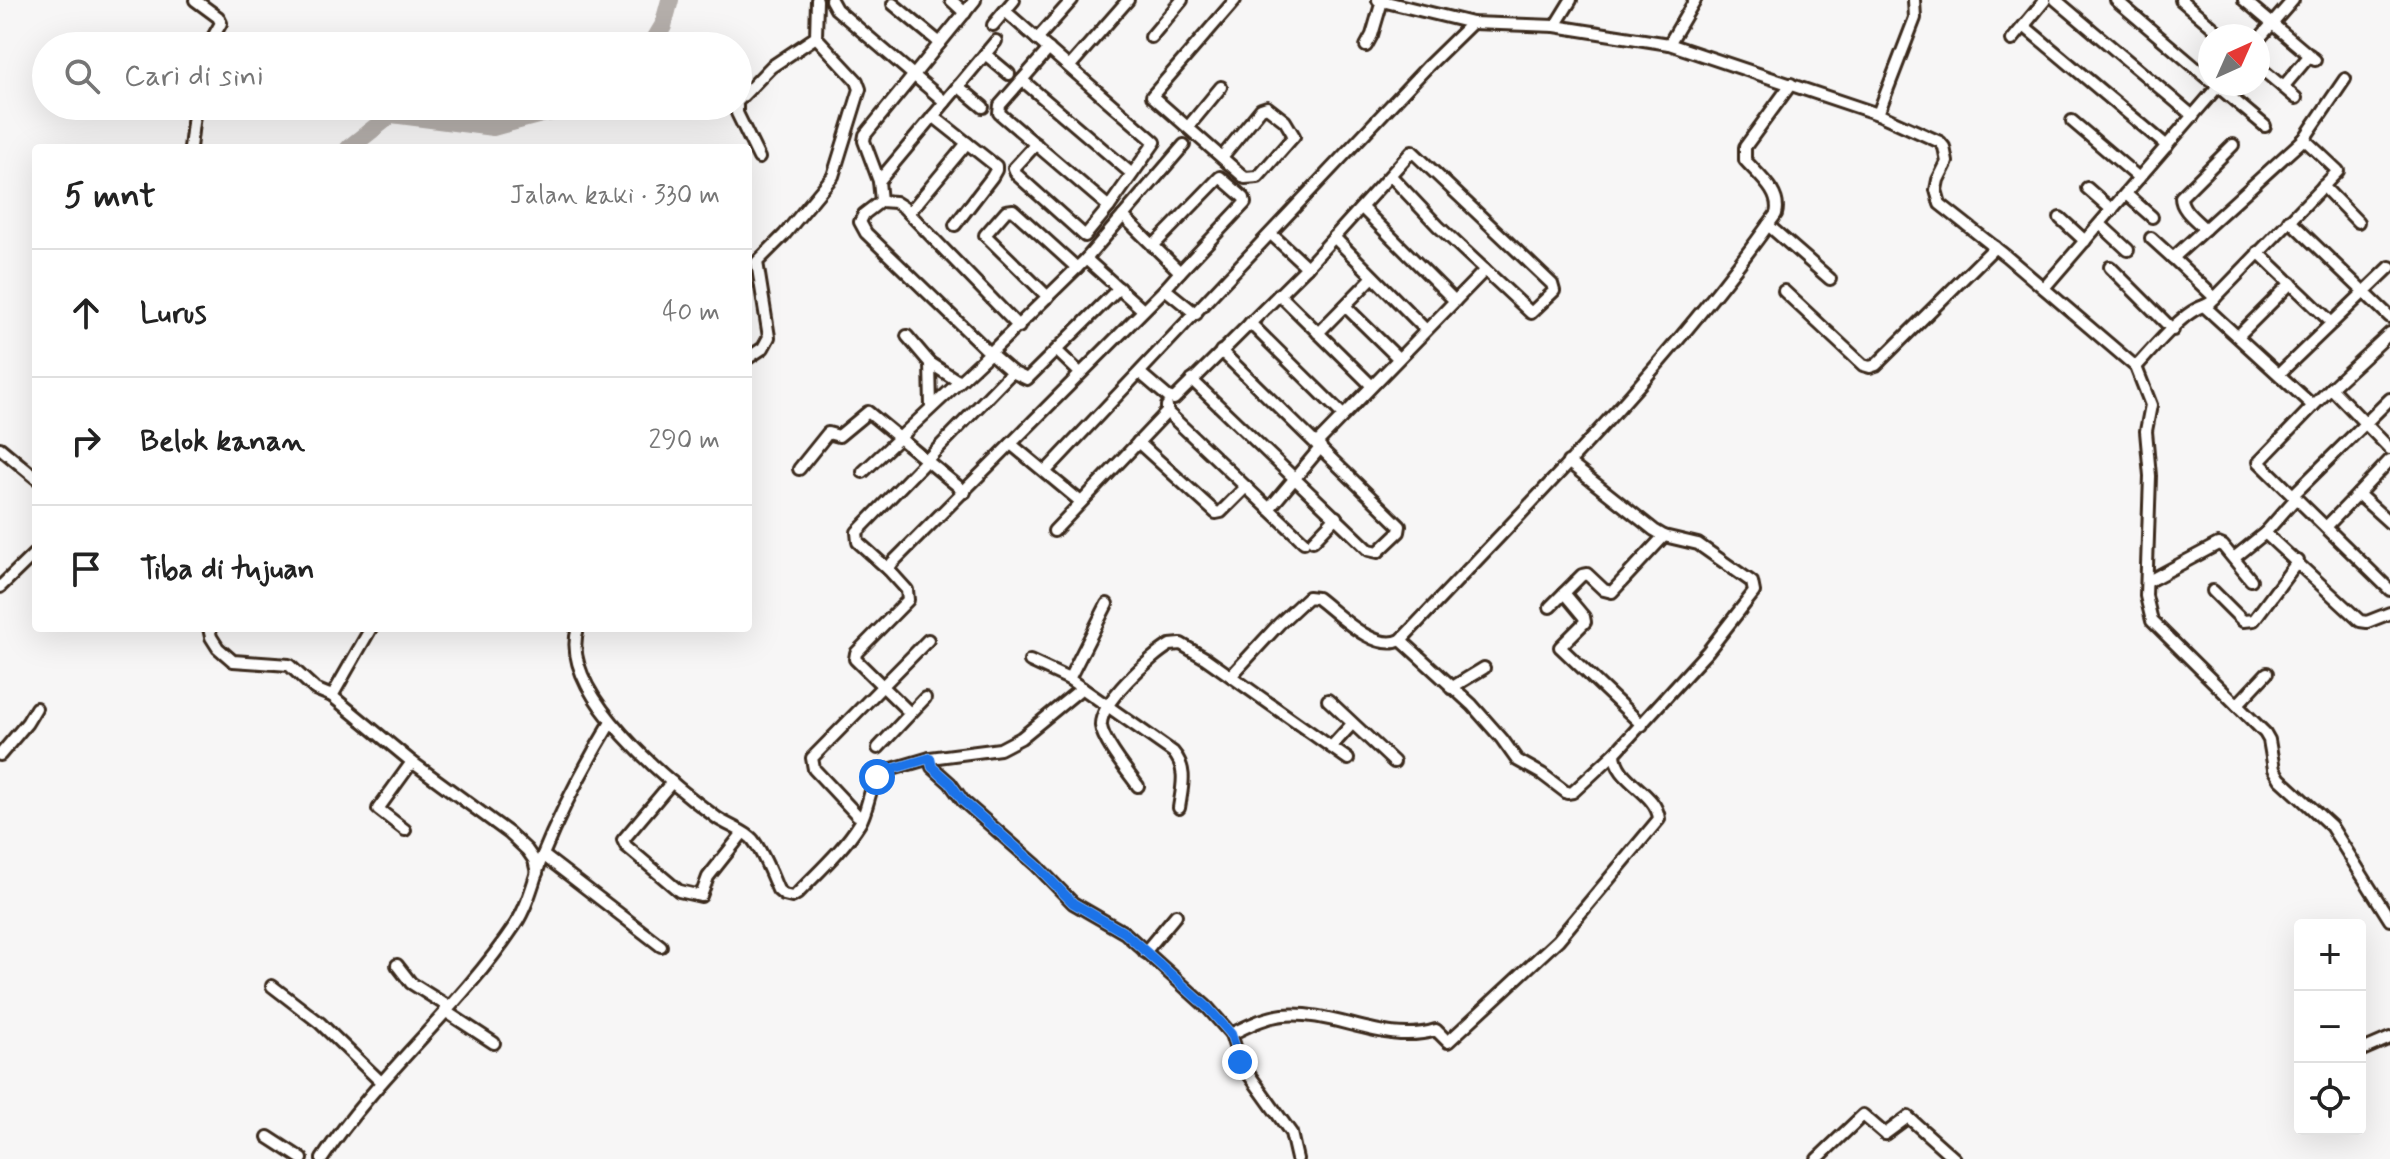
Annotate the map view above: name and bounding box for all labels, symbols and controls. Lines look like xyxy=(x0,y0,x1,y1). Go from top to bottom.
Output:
north arrow xyxy=(2198,24,2270,96)
search box xyxy=(32,32,752,120)
icon: search xyxy=(60,54,104,98)
text: Cari di sini xyxy=(124,57,264,96)
text: 5 mnt xyxy=(64,174,156,219)
text: Jalan kaki · 330 m xyxy=(510,179,720,213)
icon: ahead xyxy=(64,291,108,335)
text: Lurus xyxy=(140,294,207,333)
text: 40 m xyxy=(662,296,720,330)
icon: right xyxy=(64,419,108,463)
text: Belok kanan xyxy=(140,422,305,461)
text: 290 m xyxy=(648,424,720,458)
icon: arrive xyxy=(64,547,108,591)
text: Tiba di tujuan xyxy=(140,550,315,589)
route start xyxy=(859,759,895,795)
map controls xyxy=(2294,919,2366,1135)
button: + xyxy=(2294,919,2366,991)
button: − xyxy=(2294,991,2366,1063)
route end xyxy=(1222,1044,1258,1080)
button: locate xyxy=(2294,1063,2366,1135)

